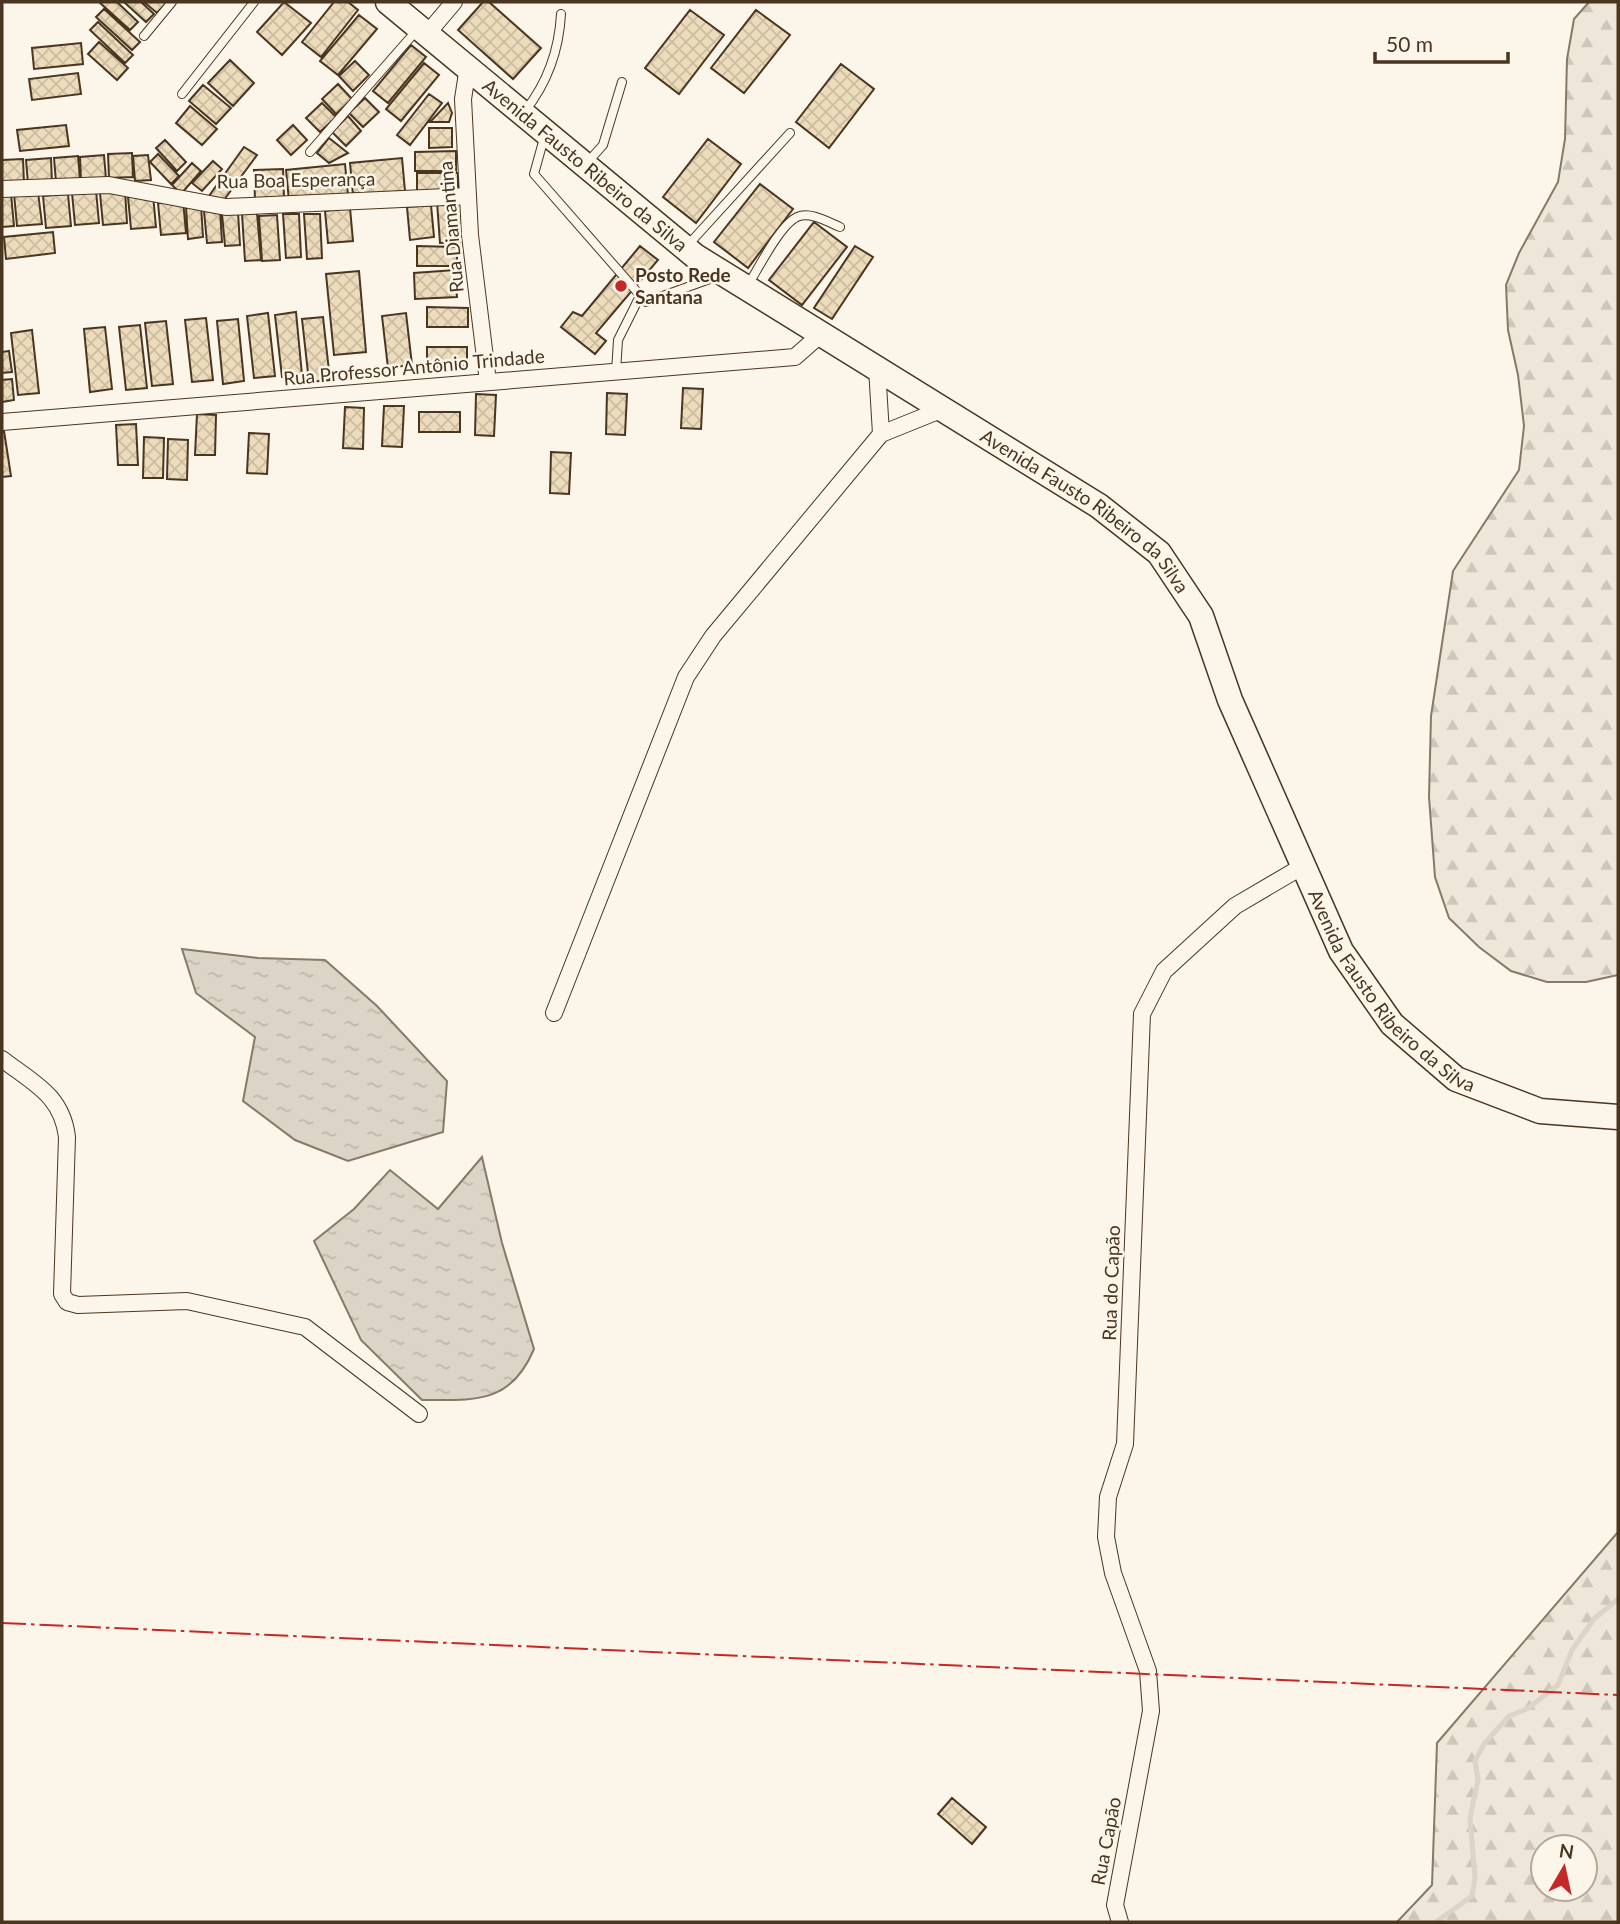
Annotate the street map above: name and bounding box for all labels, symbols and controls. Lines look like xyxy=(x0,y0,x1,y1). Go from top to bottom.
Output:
scale bar xyxy=(1375,21,1508,65)
text: 50 m xyxy=(1386,31,1433,56)
street label: Avenida Fausto Ribeiro da Silva xyxy=(478,73,693,256)
street label: Rua Diamantina xyxy=(433,160,468,294)
street label: Rua Boa Esperança xyxy=(216,167,376,192)
place label: Posto Rede Santana xyxy=(635,263,731,308)
marker: Posto Rede Santana xyxy=(613,278,629,294)
street label: Rua Professor Antônio Trindade xyxy=(282,344,546,389)
street label: Avenida Fausto Ribeiro da Silva xyxy=(977,424,1194,597)
street label: Avenida Fausto Ribeiro da Silva xyxy=(1304,885,1478,1096)
street label: Rua do Capão xyxy=(1097,1225,1124,1341)
street label: Rua Capão xyxy=(1086,1795,1125,1887)
north arrow xyxy=(1529,1833,1599,1903)
text: N xyxy=(1558,1838,1576,1863)

